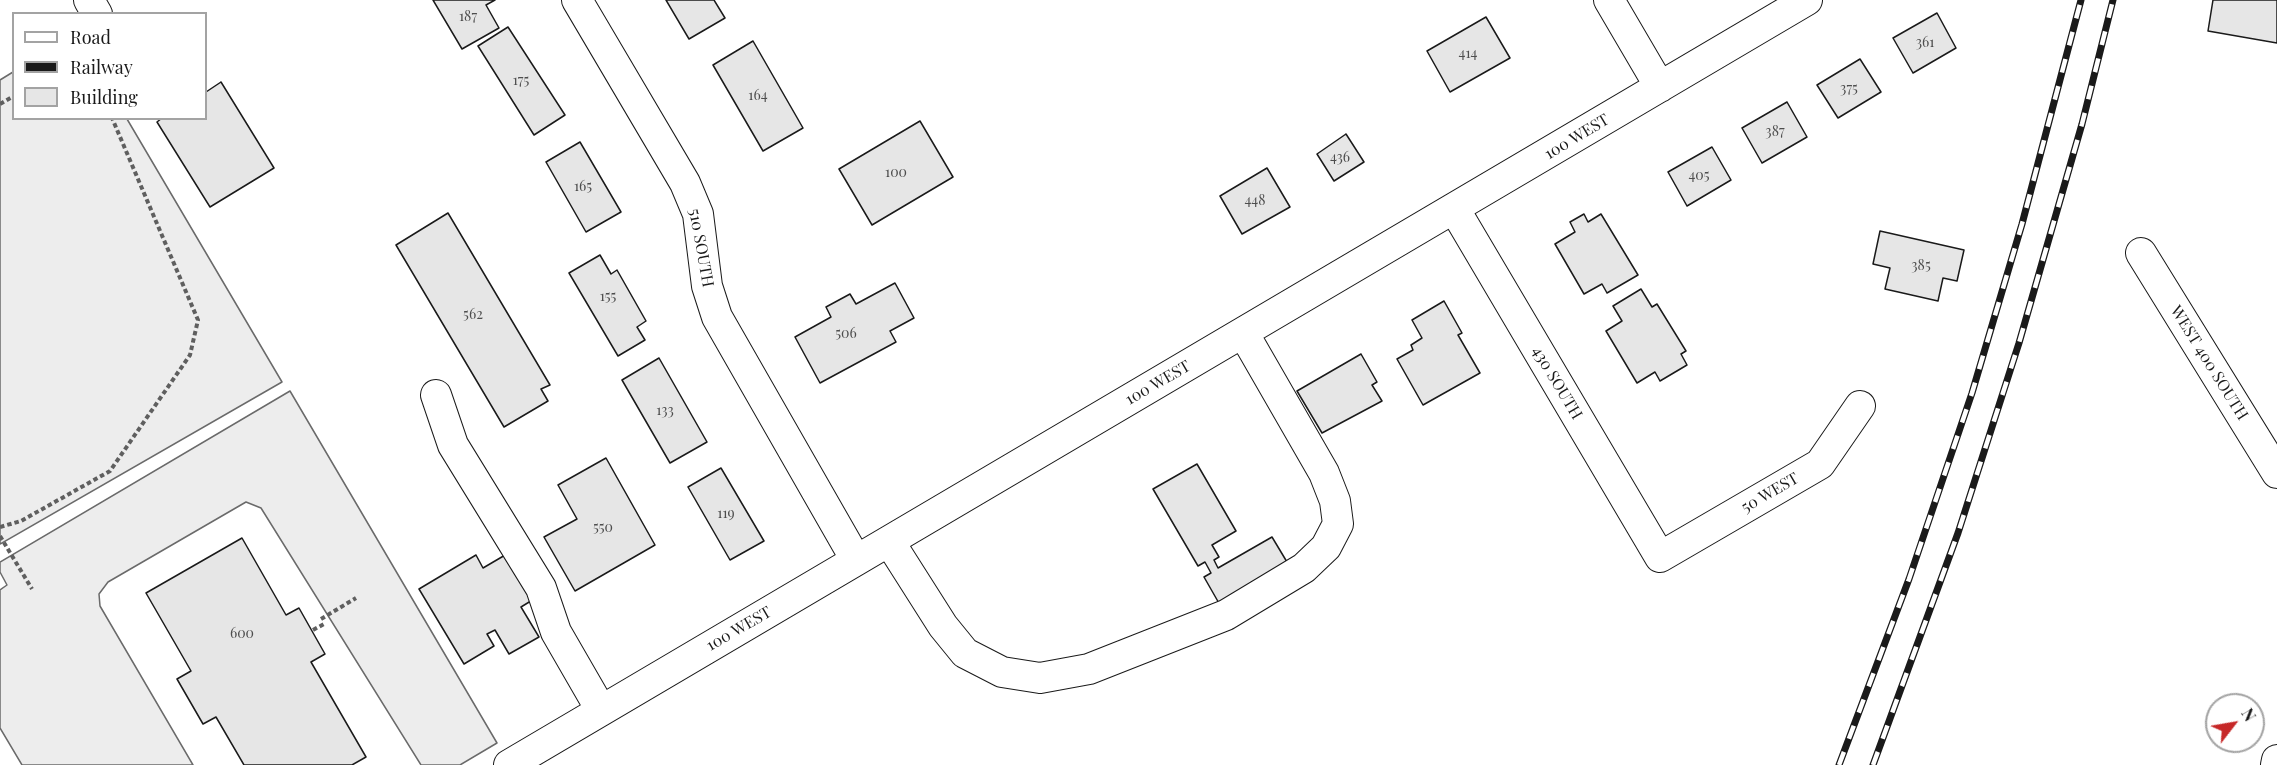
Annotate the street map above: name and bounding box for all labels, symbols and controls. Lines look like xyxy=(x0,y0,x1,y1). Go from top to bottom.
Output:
house number: 187 xyxy=(459,9,477,25)
legend xyxy=(12,12,207,120)
text: Road xyxy=(70,25,111,49)
house number: 361 xyxy=(1916,35,1934,51)
house number: 414 xyxy=(1458,46,1478,62)
text: Railway xyxy=(70,55,133,79)
house number: 175 xyxy=(513,73,529,89)
house number: 375 xyxy=(1840,81,1858,97)
text: Building xyxy=(70,85,138,109)
house number: 164 xyxy=(748,88,768,104)
street label: 100 WEST xyxy=(1541,110,1613,164)
house number: 387 xyxy=(1765,124,1785,140)
house number: 436 xyxy=(1330,150,1350,166)
house number: 100 xyxy=(885,165,907,181)
house number: 405 xyxy=(1688,168,1710,184)
house number: 165 xyxy=(574,179,592,195)
house number: 448 xyxy=(1244,193,1266,209)
street label: 510 SOUTH xyxy=(685,207,717,289)
house number: 385 xyxy=(1911,258,1931,274)
house number: 155 xyxy=(600,289,616,305)
street label: WEST 400 SOUTH xyxy=(2166,302,2252,424)
house number: 562 xyxy=(463,307,483,323)
house number: 506 xyxy=(835,326,857,342)
street label: 430 SOUTH xyxy=(1528,343,1586,423)
street label: 100 WEST xyxy=(1122,357,1194,409)
house number: 133 xyxy=(656,403,674,419)
street label: 50 WEST xyxy=(1738,469,1802,517)
house number: 119 xyxy=(717,506,735,522)
house number: 550 xyxy=(593,520,613,536)
street label: 100 WEST xyxy=(703,603,775,655)
house number: 600 xyxy=(230,626,254,642)
north arrow xyxy=(2205,693,2265,753)
text: N xyxy=(2237,704,2261,725)

